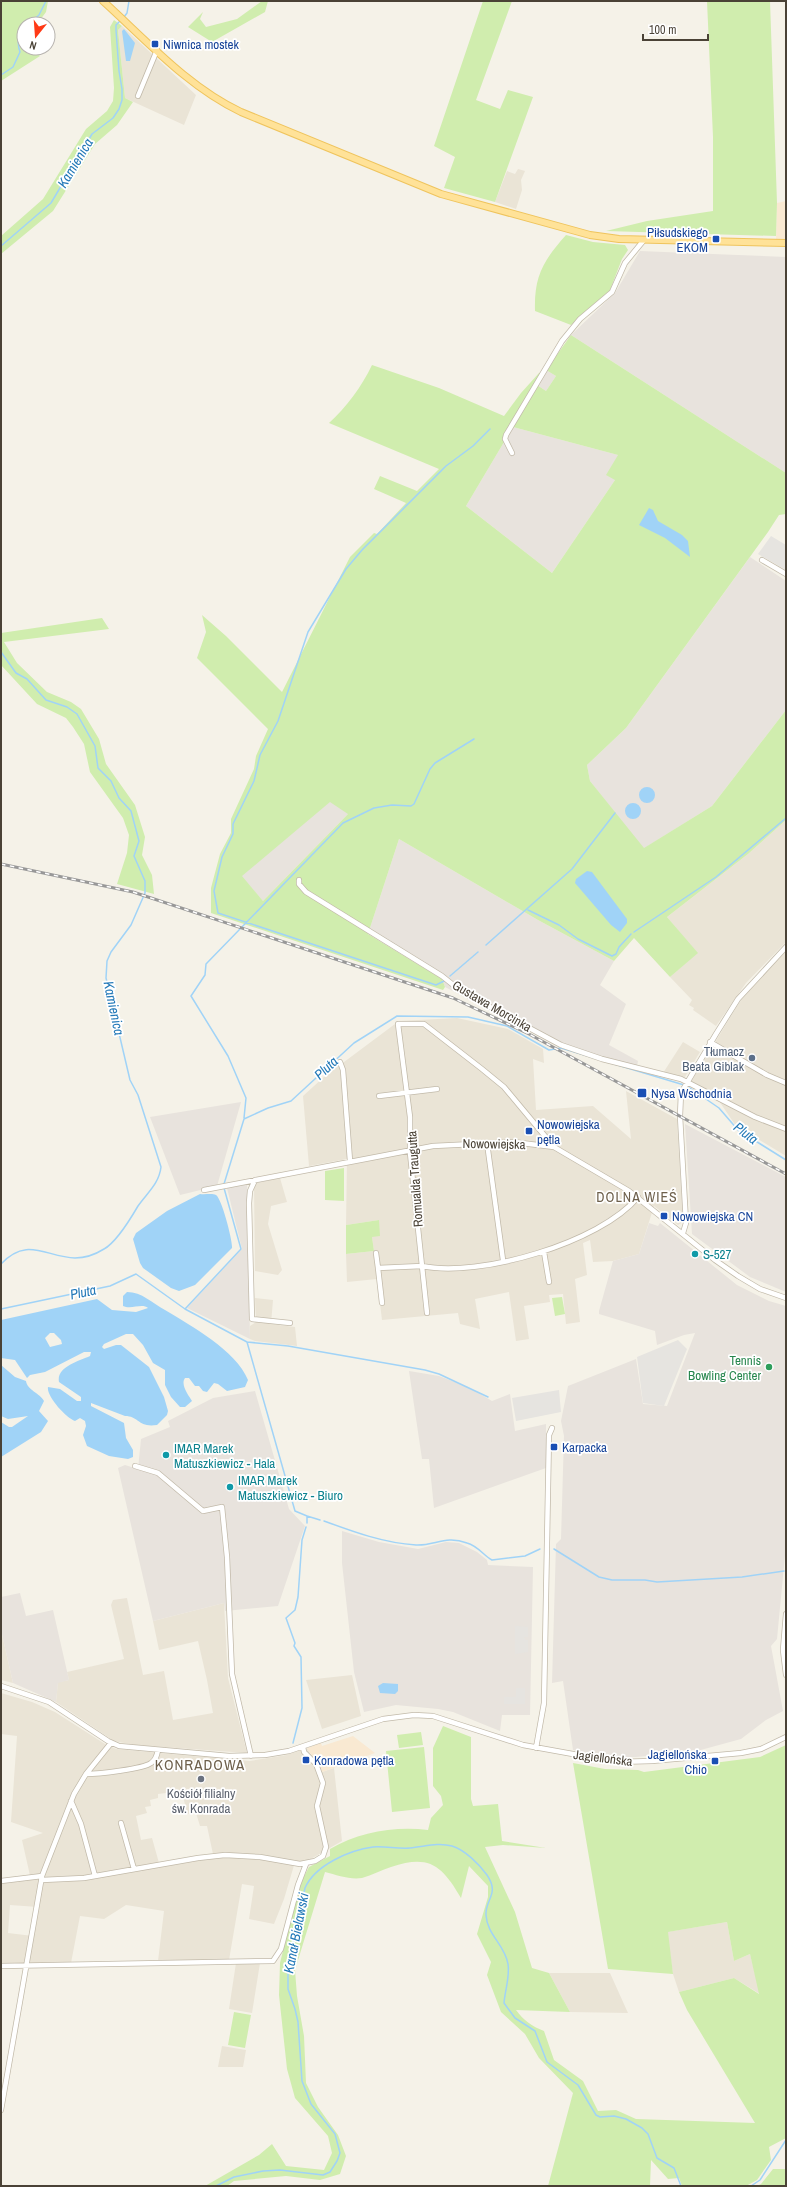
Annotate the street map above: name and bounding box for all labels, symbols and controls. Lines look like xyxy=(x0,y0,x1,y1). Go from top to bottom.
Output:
north arrow xyxy=(16,16,56,56)
scale bar xyxy=(643,16,708,42)
text: 100 m xyxy=(649,22,676,38)
place label: Niwnica mostek xyxy=(163,36,239,53)
text: N xyxy=(28,38,38,53)
marker: Niwnica mostek xyxy=(150,39,160,49)
water label: Kamienica xyxy=(53,135,97,191)
place label: Piłsudskiego EKOM xyxy=(647,224,708,256)
marker: Piłsudskiego EKOM xyxy=(711,234,721,244)
street label: Gustawa Morcinka xyxy=(449,976,535,1036)
water label: Kamienica xyxy=(99,979,129,1037)
place label: Tłumacz Beata Giblak xyxy=(682,1043,745,1075)
water label: Pluta xyxy=(310,1052,342,1084)
marker: Tłumacz Beata Giblak xyxy=(747,1053,757,1063)
place label: Nysa Wschodnia xyxy=(651,1085,732,1102)
marker: Nysa Wschodnia xyxy=(636,1087,648,1099)
place label: Nowowiejska pętla xyxy=(537,1116,600,1148)
water label: Pluta xyxy=(730,1118,762,1148)
marker: Nowowiejska pętla xyxy=(524,1126,534,1136)
street label: Romualda Traugutta xyxy=(403,1130,427,1228)
street label: Nowowiejska xyxy=(462,1135,526,1153)
district label: DOLNA WIEŚ xyxy=(596,1188,678,1206)
place label: Nowowiejska CN xyxy=(672,1208,753,1225)
marker: Nowowiejska CN xyxy=(659,1211,669,1221)
place label: S-527 xyxy=(703,1246,732,1263)
marker: S-527 xyxy=(690,1249,700,1259)
water label: Pluta xyxy=(68,1280,98,1304)
place label: Tennis Bowling Center xyxy=(688,1352,761,1384)
marker: Tennis Bowling Center xyxy=(764,1362,774,1372)
place label: Karpacka xyxy=(562,1439,607,1456)
place label: IMAR Marek Matuszkiewicz - Hala xyxy=(174,1440,275,1472)
marker: Karpacka xyxy=(549,1442,559,1452)
marker: IMAR Marek Matuszkiewicz - Hala xyxy=(161,1450,171,1460)
place label: IMAR Marek Matuszkiewicz - Biuro xyxy=(238,1472,343,1504)
marker: IMAR Marek Matuszkiewicz - Biuro xyxy=(225,1482,235,1492)
street label: Jagiellońska xyxy=(573,1746,634,1770)
place label: Jagiellońska Chio xyxy=(648,1746,707,1778)
place label: Konradowa pętla xyxy=(314,1752,394,1769)
district label: KONRADOWA xyxy=(155,1754,245,1775)
marker: Konradowa pętla xyxy=(301,1755,311,1765)
marker: Jagiellońska Chio xyxy=(710,1756,720,1766)
marker: Kościół filialny św. Konrada xyxy=(196,1774,206,1784)
place label: Kościół filialny św. Konrada xyxy=(167,1785,236,1817)
water label: Kanał Bielawski xyxy=(279,1890,313,1975)

